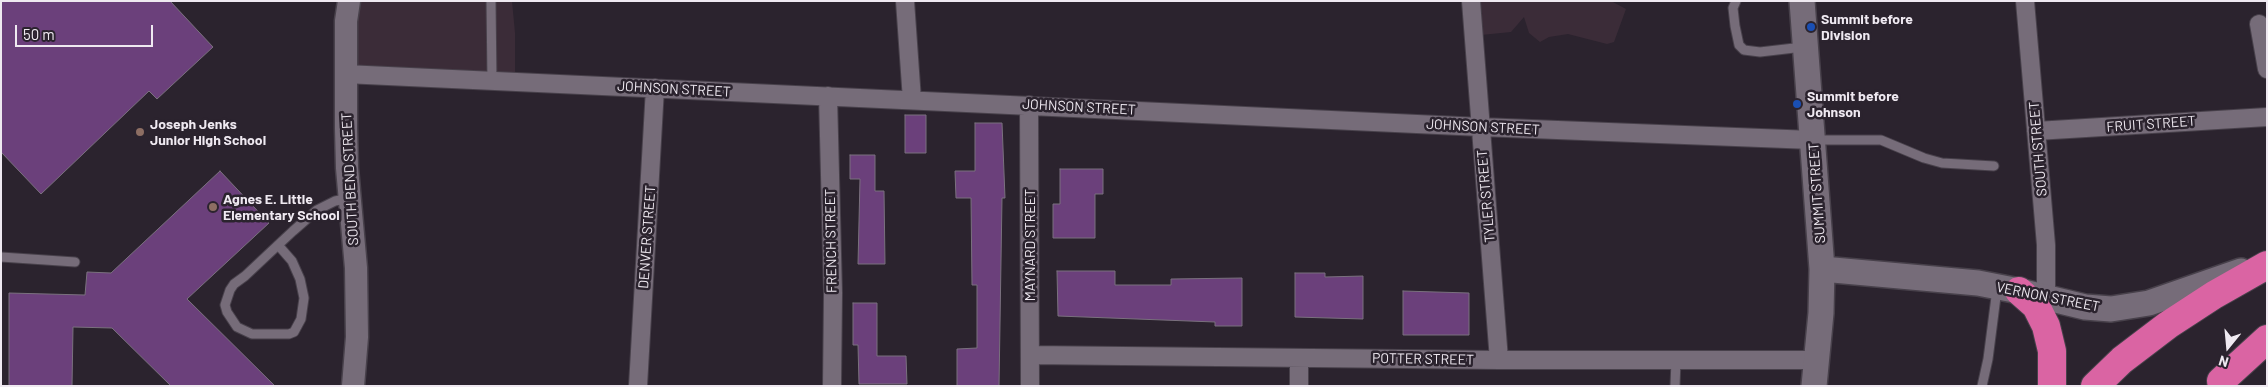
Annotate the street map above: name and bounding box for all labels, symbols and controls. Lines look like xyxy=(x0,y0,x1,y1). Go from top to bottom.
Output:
place label: Summit before Division xyxy=(1821,11,1913,44)
scale bar xyxy=(18,15,155,47)
marker: Summit before Division xyxy=(1805,21,1817,33)
text: 50 m xyxy=(23,25,55,43)
street label: JOHNSON STREET xyxy=(617,78,731,100)
place label: Summit before Johnson xyxy=(1807,88,1899,120)
street label: JOHNSON STREET xyxy=(1022,96,1136,118)
marker: Summit before Johnson xyxy=(1791,98,1803,110)
street label: SOUTH STREET xyxy=(2025,101,2051,197)
street label: SOUTH BEND STREET xyxy=(338,112,362,246)
street label: FRUIT STREET xyxy=(2106,113,2196,135)
place label: Joseph Jenks Junior High School xyxy=(150,116,266,148)
street label: JOHNSON STREET xyxy=(1426,116,1540,138)
marker: Joseph Jenks Junior High School xyxy=(134,126,146,138)
street label: SUMMIT STREET xyxy=(1805,142,1829,244)
street label: TYLER STREET xyxy=(1474,149,1498,243)
street label: DENVER STREET xyxy=(635,185,659,289)
street label: FRENCH STREET xyxy=(822,189,840,293)
street label: MAYNARD STREET xyxy=(1022,189,1038,301)
place label: Agnes E. Little Elementary School xyxy=(223,191,340,223)
marker: Agnes E. Little Elementary School xyxy=(207,201,219,213)
street label: VERNON STREET xyxy=(1995,279,2101,315)
north arrow xyxy=(2203,322,2253,372)
street label: POTTER STREET xyxy=(1372,350,1474,368)
text: N xyxy=(2217,352,2230,371)

